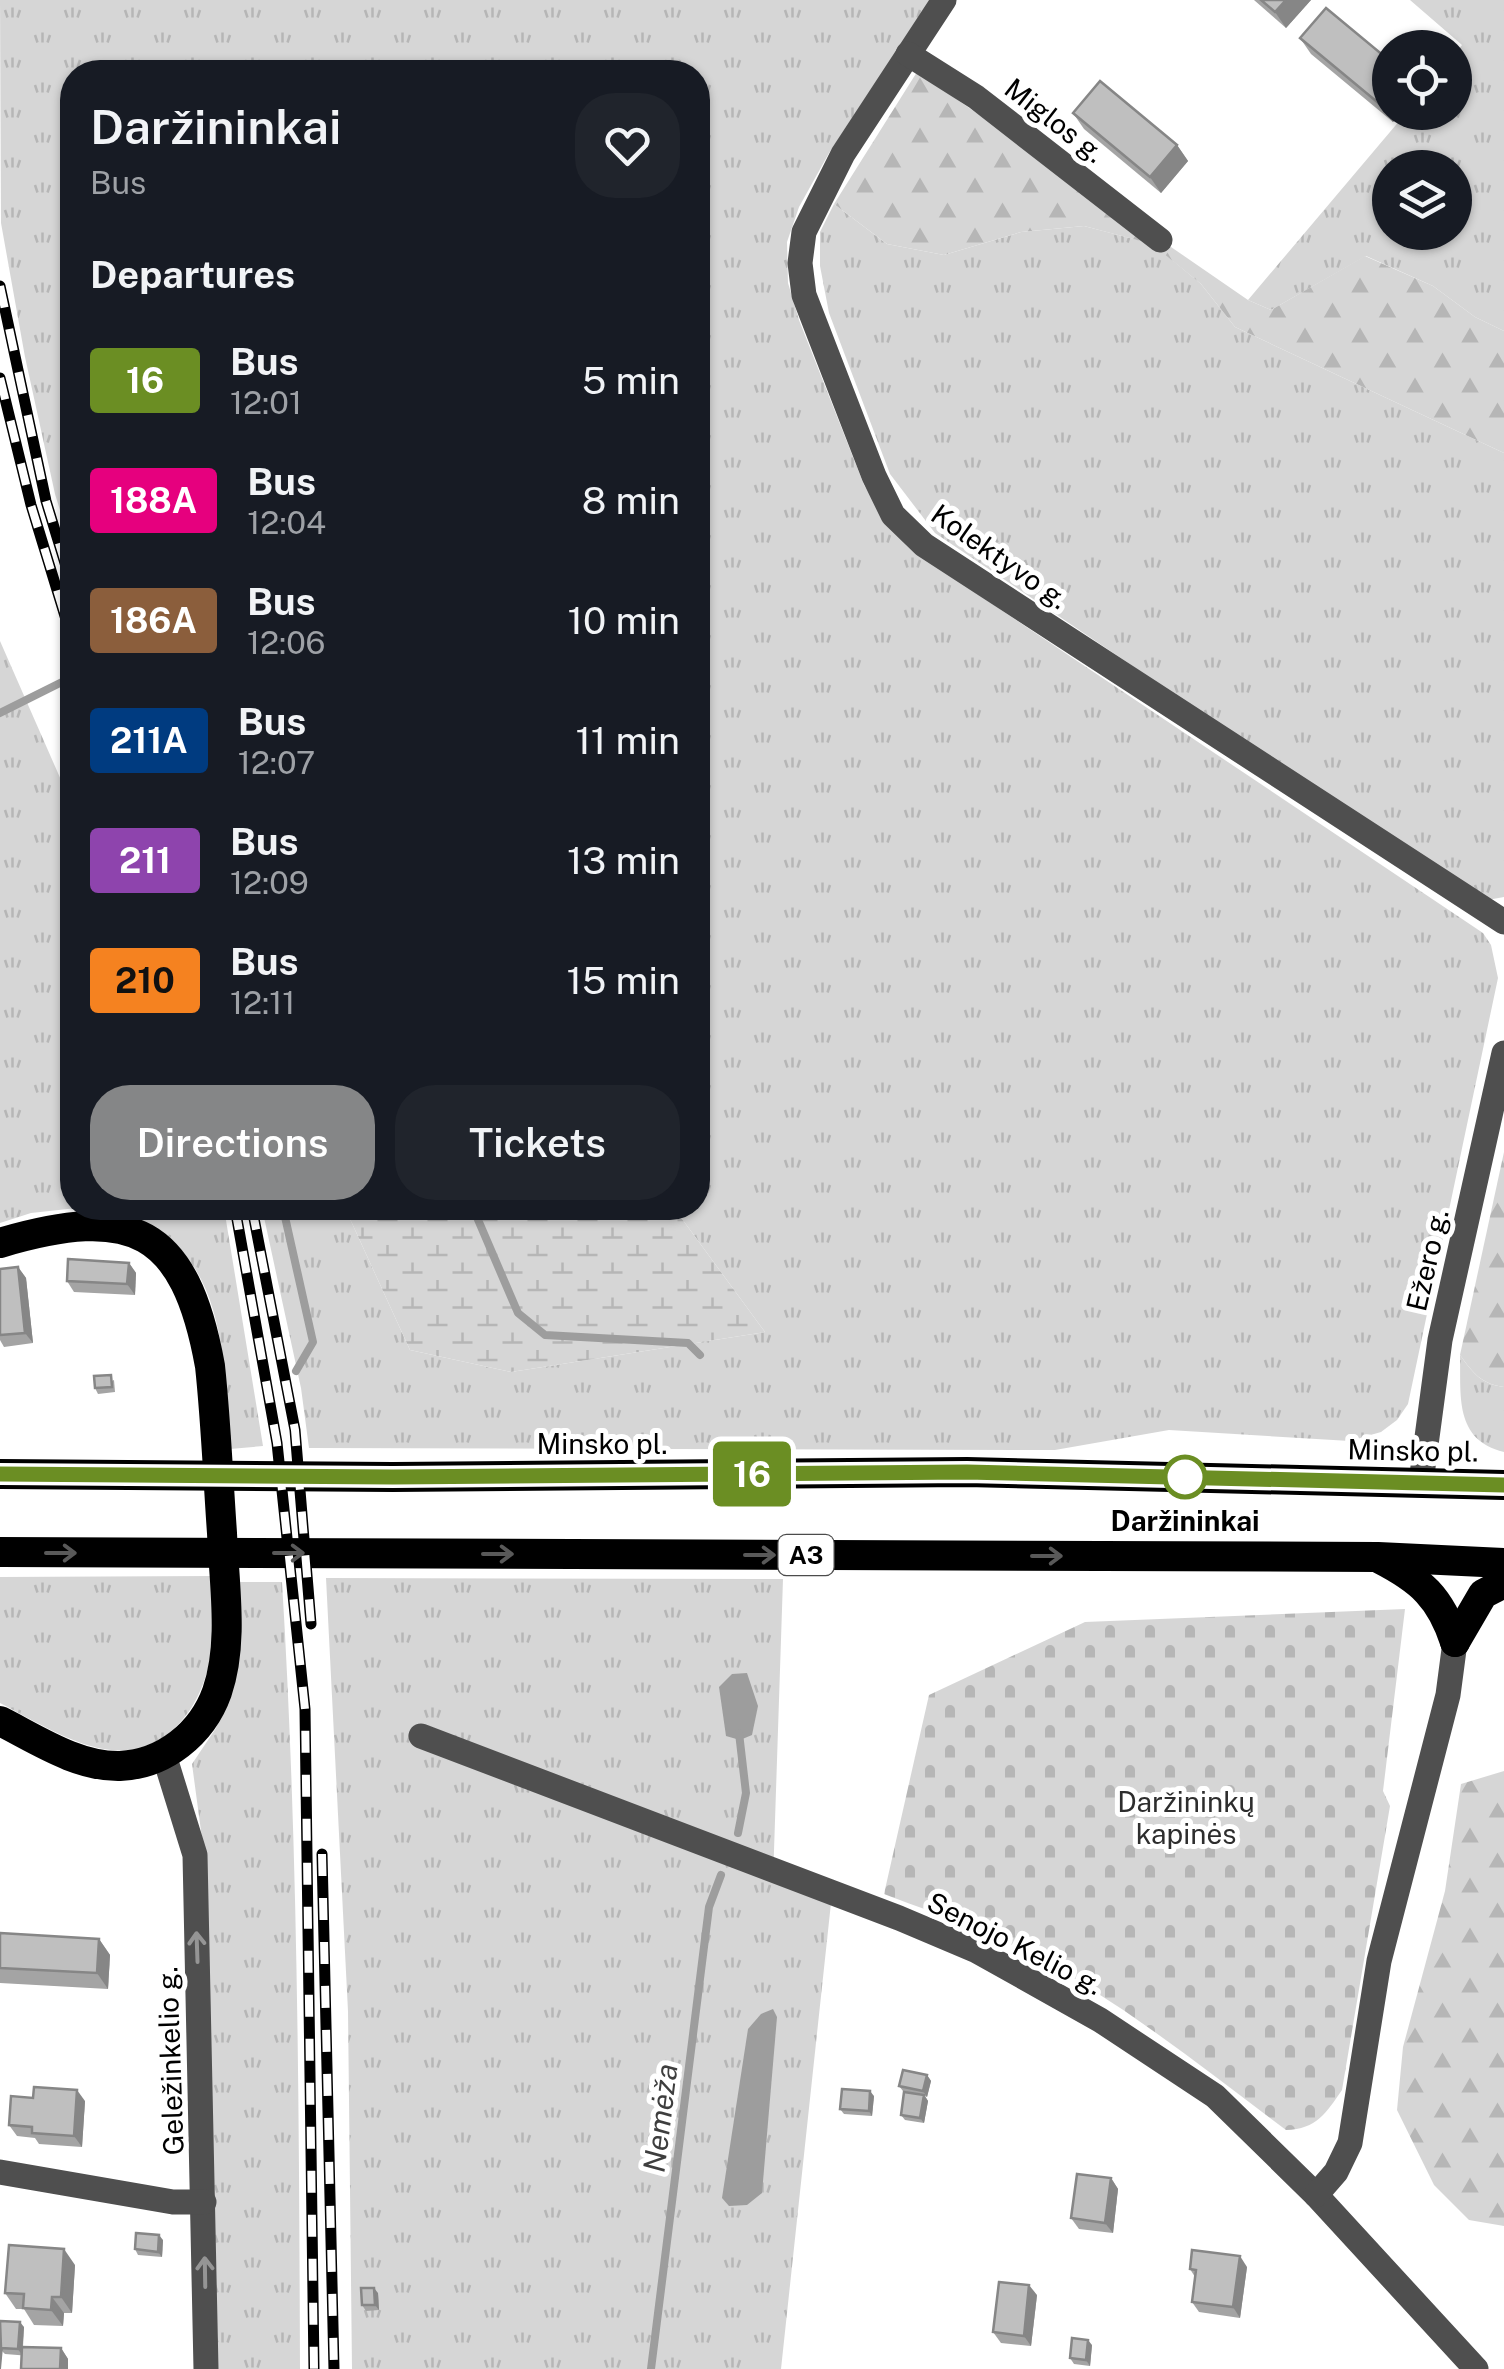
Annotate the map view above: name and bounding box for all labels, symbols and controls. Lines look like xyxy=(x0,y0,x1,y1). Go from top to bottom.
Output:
map controls xyxy=(1372,30,1472,250)
button: locate xyxy=(1372,30,1472,130)
street label: Miglos g. xyxy=(999,71,1111,169)
button: heart xyxy=(575,93,680,198)
text: Daržininkai xyxy=(90,98,341,155)
button: layers xyxy=(1372,150,1472,250)
text: Bus xyxy=(90,164,146,201)
text: Departures xyxy=(90,252,295,297)
text: Bus xyxy=(230,339,299,384)
text: 5 min xyxy=(582,358,680,403)
text: 16 xyxy=(126,360,164,401)
text: 12:01 xyxy=(230,384,302,421)
text: Bus xyxy=(247,459,316,504)
text: 8 min xyxy=(582,478,680,523)
text: 188A xyxy=(110,480,197,521)
street label: Kolektyvo g. xyxy=(925,497,1075,615)
text: 12:04 xyxy=(247,504,326,541)
text: Bus xyxy=(247,579,316,624)
text: 10 min xyxy=(568,598,680,643)
text: 186A xyxy=(110,600,197,641)
text: 12:06 xyxy=(247,624,326,661)
text: Bus xyxy=(238,699,306,744)
text: 11 min xyxy=(575,718,680,763)
text: 211A xyxy=(110,720,188,761)
text: 12:07 xyxy=(238,744,315,781)
text: Bus xyxy=(230,819,299,864)
text: 13 min xyxy=(567,838,680,883)
text: 211 xyxy=(119,840,171,881)
text: 12:09 xyxy=(230,864,309,901)
text: Bus xyxy=(230,939,299,984)
text: 15 min xyxy=(567,958,680,1003)
text: 210 xyxy=(115,960,175,1001)
text: 12:11 xyxy=(230,984,295,1021)
button: Directions xyxy=(90,1085,375,1200)
button: Tickets xyxy=(395,1085,680,1200)
street label: Ežero g. xyxy=(1399,1206,1455,1314)
street label: Minsko pl. xyxy=(536,1427,668,1460)
street label: Minsko pl. xyxy=(1347,1432,1479,1468)
line badge: 16 xyxy=(707,1442,797,1506)
text: 16 xyxy=(733,1454,771,1495)
marker: Daržininkai xyxy=(1164,1456,1206,1498)
place label: Daržininkai xyxy=(1111,1504,1259,1537)
road number: A3 xyxy=(778,1535,834,1575)
one-way arrow xyxy=(44,1544,76,1562)
one-way arrow xyxy=(272,1544,304,1562)
one-way arrow xyxy=(480,1544,513,1564)
one-way arrow xyxy=(744,1545,776,1564)
one-way arrow xyxy=(1030,1546,1062,1565)
park label: Daržininkų kapinės xyxy=(1117,1785,1255,1850)
street label: Senojo Kelio g. xyxy=(922,1885,1108,2001)
one-way arrow xyxy=(188,1931,207,1963)
street label: Geležinkelio g. xyxy=(150,1966,190,2156)
water label: Nemėža xyxy=(635,2062,685,2174)
one-way arrow xyxy=(196,2256,214,2288)

